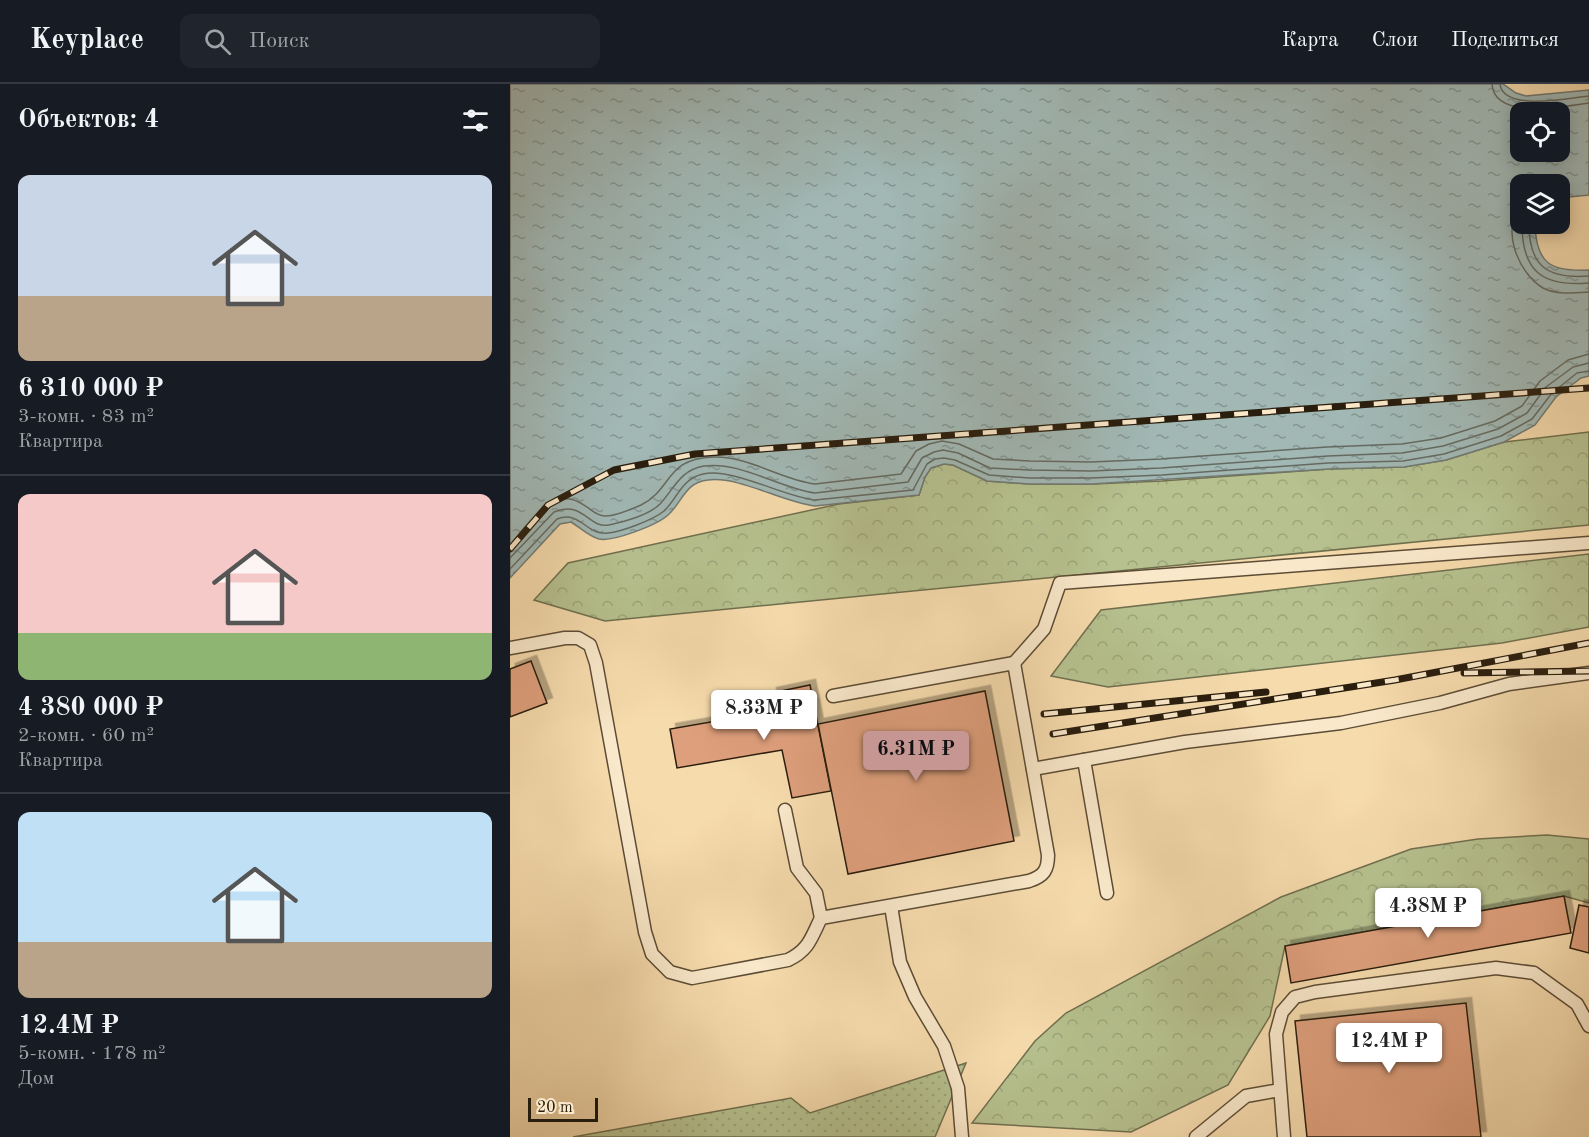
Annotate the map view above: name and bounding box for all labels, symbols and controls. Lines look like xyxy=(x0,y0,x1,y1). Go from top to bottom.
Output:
search box xyxy=(180,14,600,68)
icon: search xyxy=(201,25,234,58)
text: Keyplace xyxy=(30,27,144,55)
text: Поиск xyxy=(249,30,310,52)
text: Карта xyxy=(1282,30,1339,51)
text: Слои xyxy=(1372,30,1418,51)
text: Поделиться xyxy=(1451,30,1559,51)
map controls xyxy=(1510,102,1570,234)
button: locate xyxy=(1510,102,1570,162)
icon: filters xyxy=(459,104,492,137)
text: Объектов: 4 xyxy=(18,107,159,133)
button: layers xyxy=(1510,174,1570,234)
icon: home xyxy=(201,214,309,322)
text: 6 310 000 ₽ xyxy=(18,376,164,402)
text: 3-комн. · 83 m² xyxy=(18,407,154,427)
text: Квартира xyxy=(18,432,103,452)
icon: home xyxy=(201,533,309,641)
pin: 8.33M ₽ xyxy=(709,690,819,741)
text: 4 380 000 ₽ xyxy=(18,695,164,721)
text: 8.33M ₽ xyxy=(725,699,803,719)
text: 2-комн. · 60 m² xyxy=(18,726,154,746)
pin: 6.31M ₽ xyxy=(861,731,971,782)
text: 6.31M ₽ xyxy=(877,740,955,760)
text: Квартира xyxy=(18,751,103,771)
icon: home xyxy=(201,851,309,959)
pin: 4.38M ₽ xyxy=(1373,888,1483,939)
text: 4.38M ₽ xyxy=(1389,897,1467,917)
text: 12.4M ₽ xyxy=(18,1013,119,1039)
pin: 12.4M ₽ xyxy=(1334,1023,1444,1074)
text: 12.4M ₽ xyxy=(1350,1032,1428,1052)
text: 5-комн. · 178 m² xyxy=(18,1044,166,1064)
text: Дом xyxy=(18,1069,54,1089)
scale bar xyxy=(528,1095,598,1122)
text: 20 m xyxy=(537,1100,573,1116)

